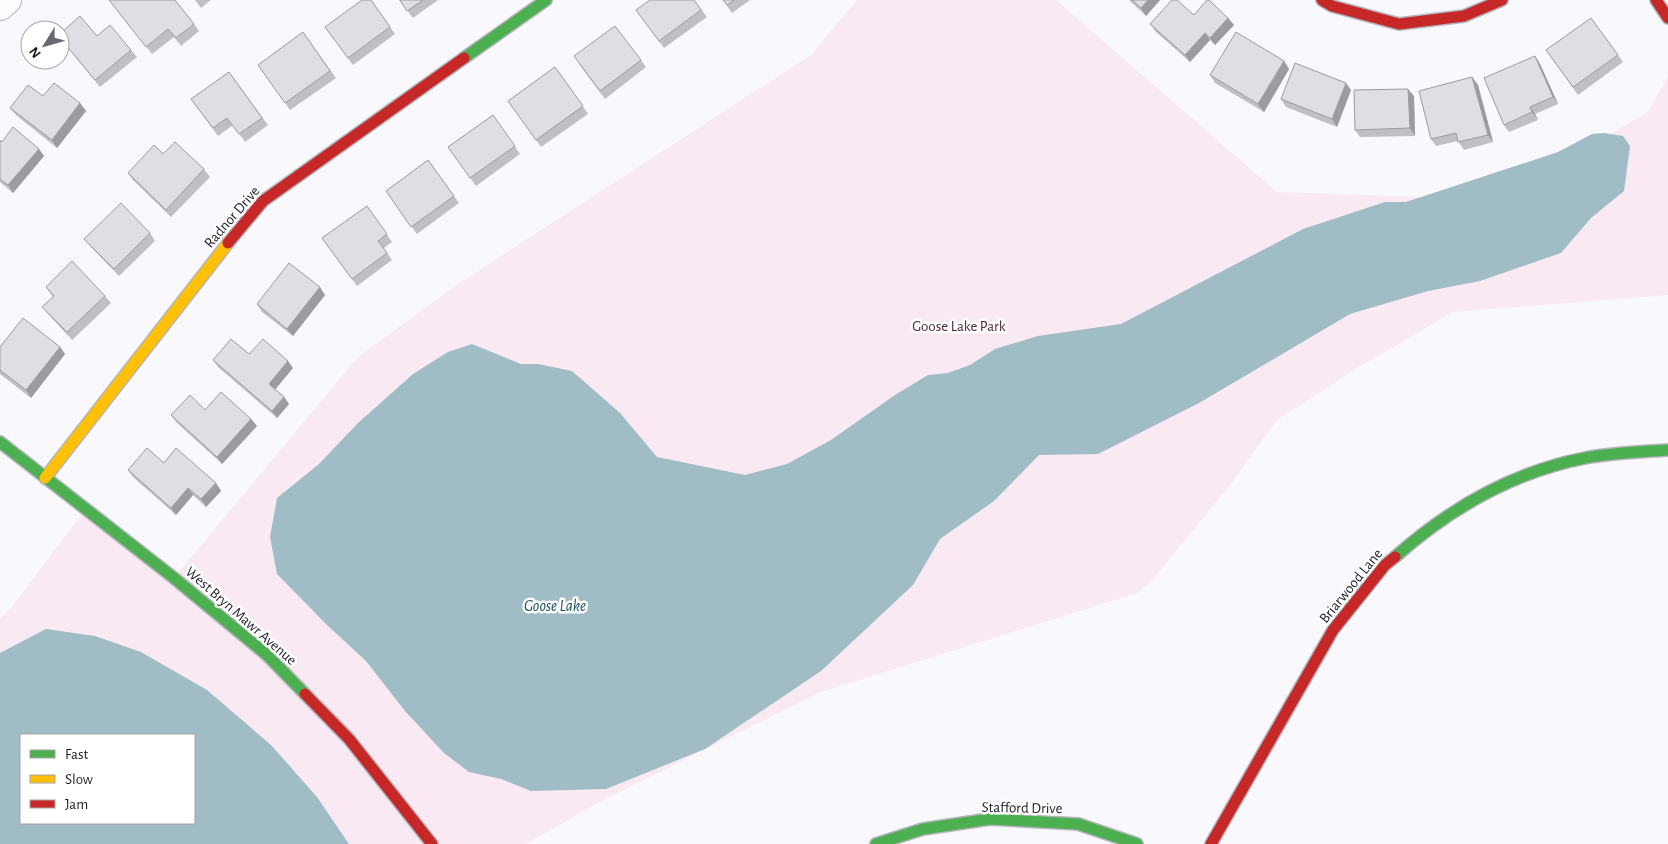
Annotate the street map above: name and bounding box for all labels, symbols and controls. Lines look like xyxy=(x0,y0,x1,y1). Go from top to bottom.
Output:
north arrow xyxy=(20,20,70,70)
text: N xyxy=(27,44,44,60)
street label: Radnor Drive xyxy=(201,183,263,251)
park label: Goose Lake Park xyxy=(912,319,1006,334)
street label: Briarwood Lane xyxy=(1317,546,1385,626)
street label: West Bryn Mawr Avenue xyxy=(183,564,299,668)
water label: Goose Lake xyxy=(524,598,586,614)
legend xyxy=(20,734,195,824)
text: Fast xyxy=(65,747,89,762)
text: Slow xyxy=(65,772,93,787)
text: Jam xyxy=(65,797,88,812)
street label: Stafford Drive xyxy=(981,800,1063,816)

